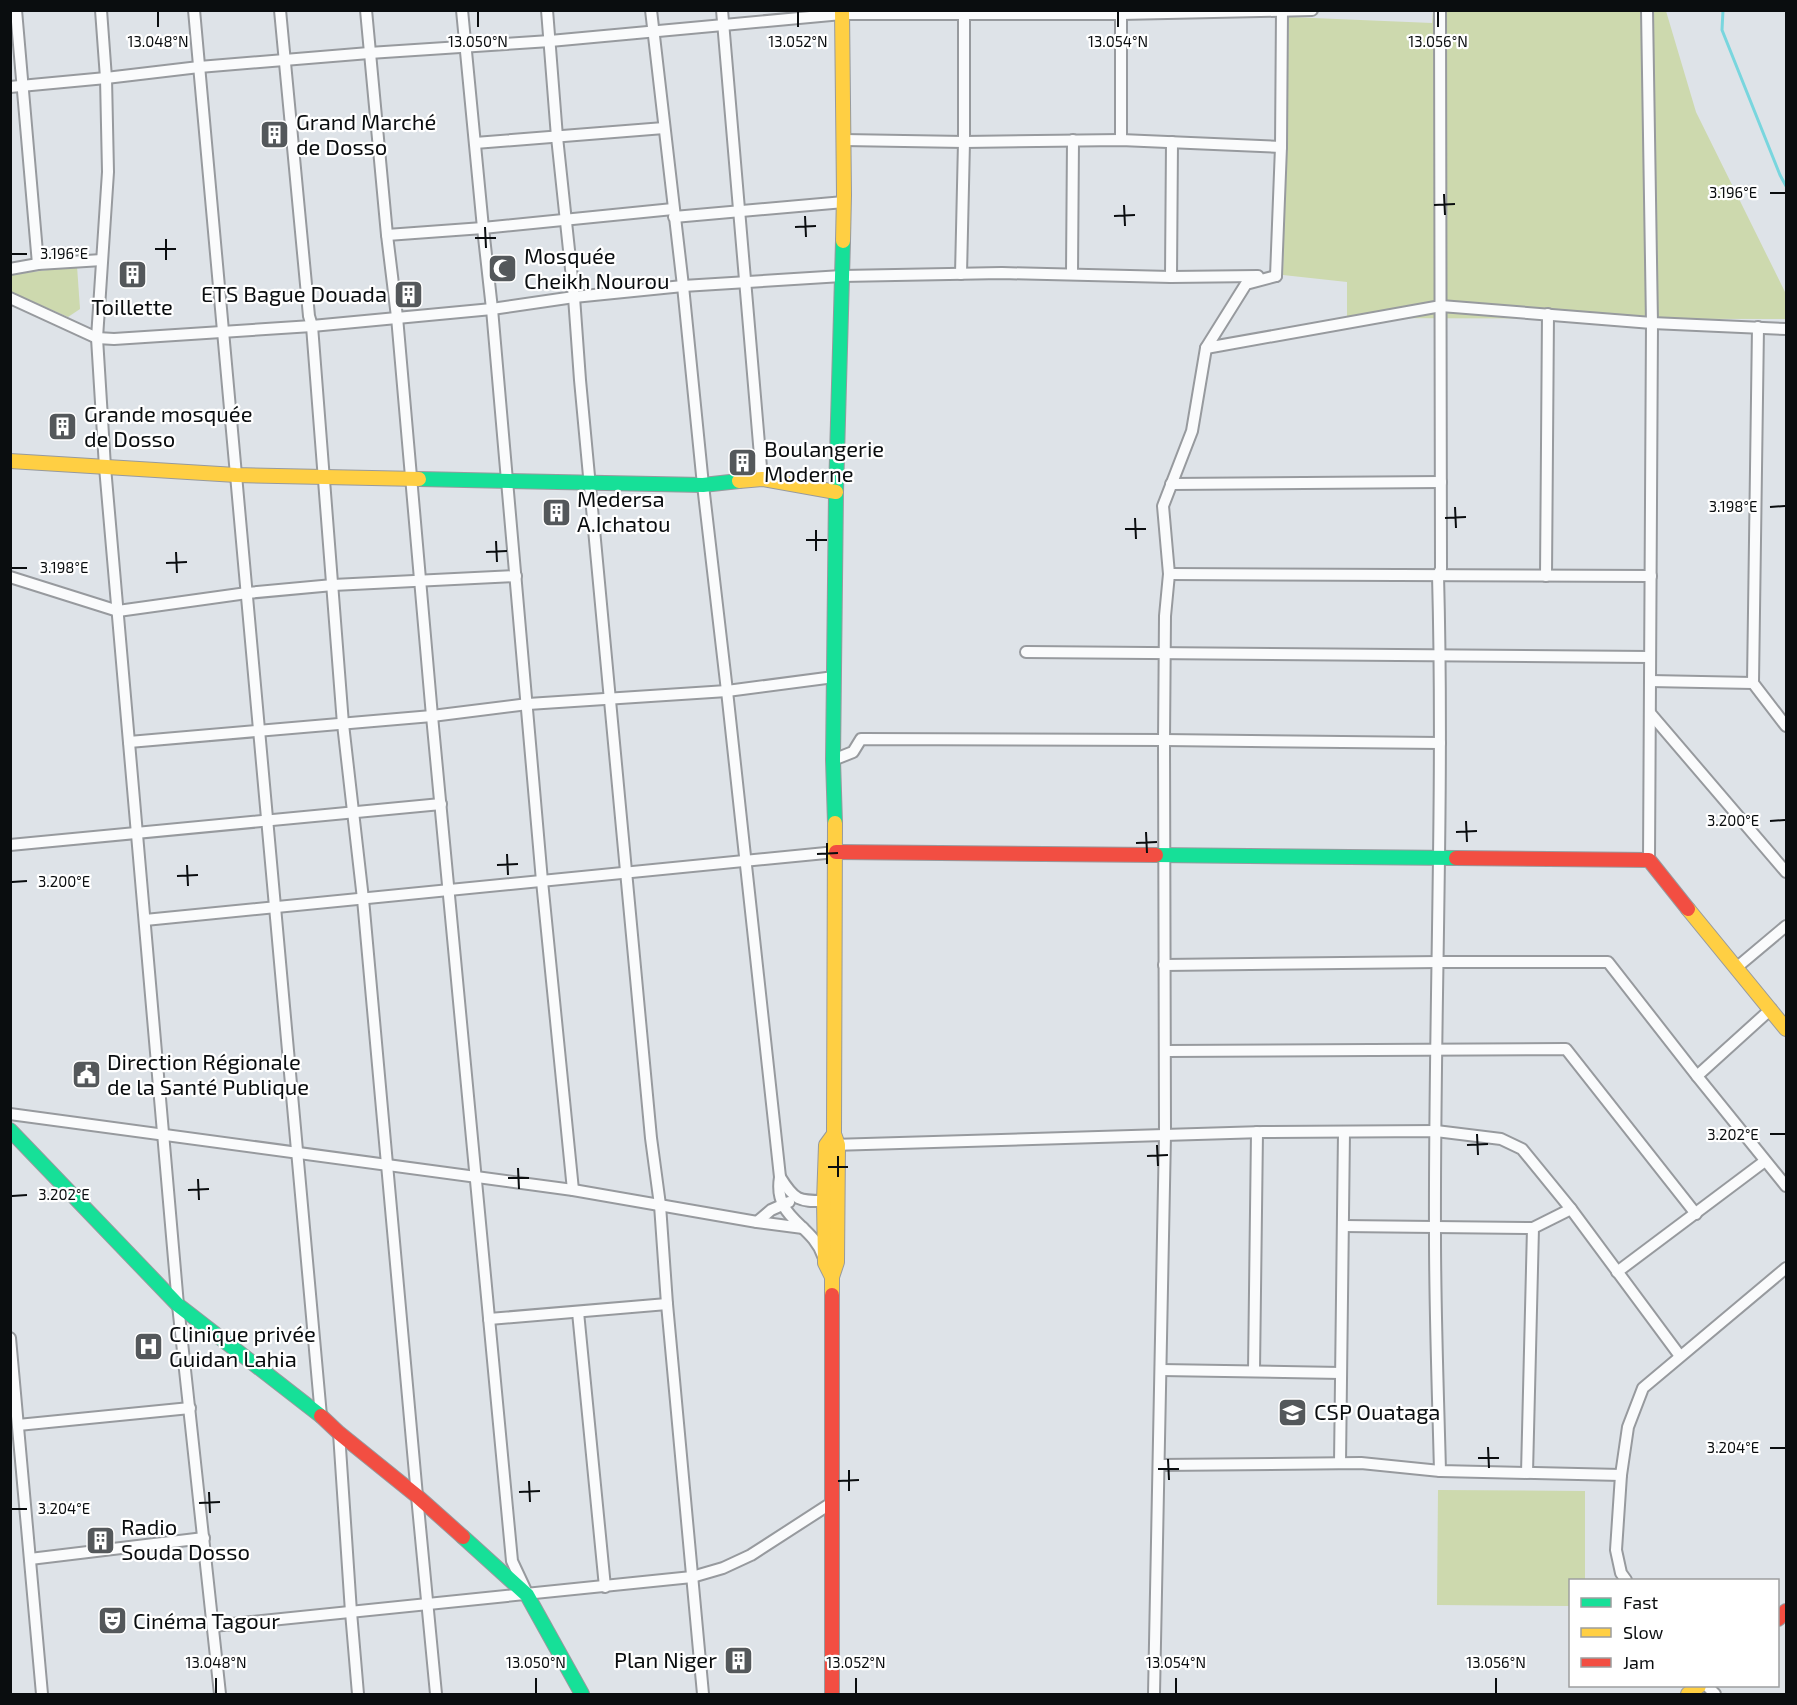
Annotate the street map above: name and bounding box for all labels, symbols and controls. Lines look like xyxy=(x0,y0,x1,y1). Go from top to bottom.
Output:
text: 13.048°N xyxy=(127,32,189,50)
text: 13.050°N xyxy=(448,32,508,50)
text: 13.052°N xyxy=(768,32,828,50)
text: 13.054°N xyxy=(1088,32,1148,50)
text: 13.056°N xyxy=(1408,32,1468,50)
place label: Grand Marché de Dosso xyxy=(296,108,436,159)
building icon: Grand Marché de Dosso xyxy=(259,119,291,151)
text: 3.196°E xyxy=(1709,183,1757,201)
place label: Mosquée Cheikh Nourou xyxy=(524,242,670,293)
text: 3.196°E xyxy=(40,244,88,262)
mosque icon: Mosquée Cheikh Nourou xyxy=(487,253,519,285)
building icon: Toillette xyxy=(116,259,148,291)
building icon: ETS Bague Douada xyxy=(392,278,424,310)
place label: ETS Bague Douada xyxy=(201,280,387,306)
place label: Toillette xyxy=(91,293,173,319)
place label: Grande mosquée de Dosso xyxy=(84,400,252,451)
building icon: Grande mosquée de Dosso xyxy=(47,411,79,443)
place label: Boulangerie Moderne xyxy=(764,435,884,486)
building icon: Boulangerie Moderne xyxy=(727,446,759,478)
place label: Medersa A.Ichatou xyxy=(577,485,671,536)
building icon: Medersa A.Ichatou xyxy=(540,496,572,528)
text: 3.198°E xyxy=(1709,497,1757,515)
text: 3.198°E xyxy=(40,558,88,576)
text: 3.200°E xyxy=(1707,811,1759,829)
text: 3.200°E xyxy=(38,872,90,890)
place label: Direction Régionale de la Santé Publique xyxy=(107,1048,309,1099)
public building icon: Direction Régionale de la Santé Publique xyxy=(70,1059,102,1091)
text: 3.202°E xyxy=(1707,1125,1759,1143)
text: 3.202°E xyxy=(38,1185,90,1203)
place label: Clinique privée Guidan Lahia xyxy=(169,1320,316,1371)
hospital icon: Clinique privée Guidan Lahia xyxy=(132,1331,164,1363)
school or university icon: CSP Ouataga xyxy=(1277,1396,1309,1428)
place label: CSP Ouataga xyxy=(1314,1398,1440,1424)
text: 3.204°E xyxy=(1707,1438,1759,1456)
text: 3.204°E xyxy=(38,1499,90,1517)
place label: Radio Souda Dosso xyxy=(121,1513,250,1564)
building icon: Radio Souda Dosso xyxy=(84,1524,116,1556)
legend xyxy=(1569,1579,1779,1687)
text: Fast xyxy=(1623,1591,1658,1613)
theatre icon: Cinéma Tagour xyxy=(96,1605,128,1637)
place label: Cinéma Tagour xyxy=(133,1607,280,1633)
text: Slow xyxy=(1623,1621,1664,1643)
building icon: Plan Niger xyxy=(722,1644,754,1676)
place label: Plan Niger xyxy=(614,1646,717,1672)
text: Jam xyxy=(1623,1651,1655,1673)
text: 13.048°N xyxy=(185,1653,247,1671)
text: 13.050°N xyxy=(506,1653,566,1671)
text: 13.052°N xyxy=(826,1653,886,1671)
text: 13.054°N xyxy=(1146,1653,1206,1671)
text: 13.056°N xyxy=(1466,1653,1526,1671)

